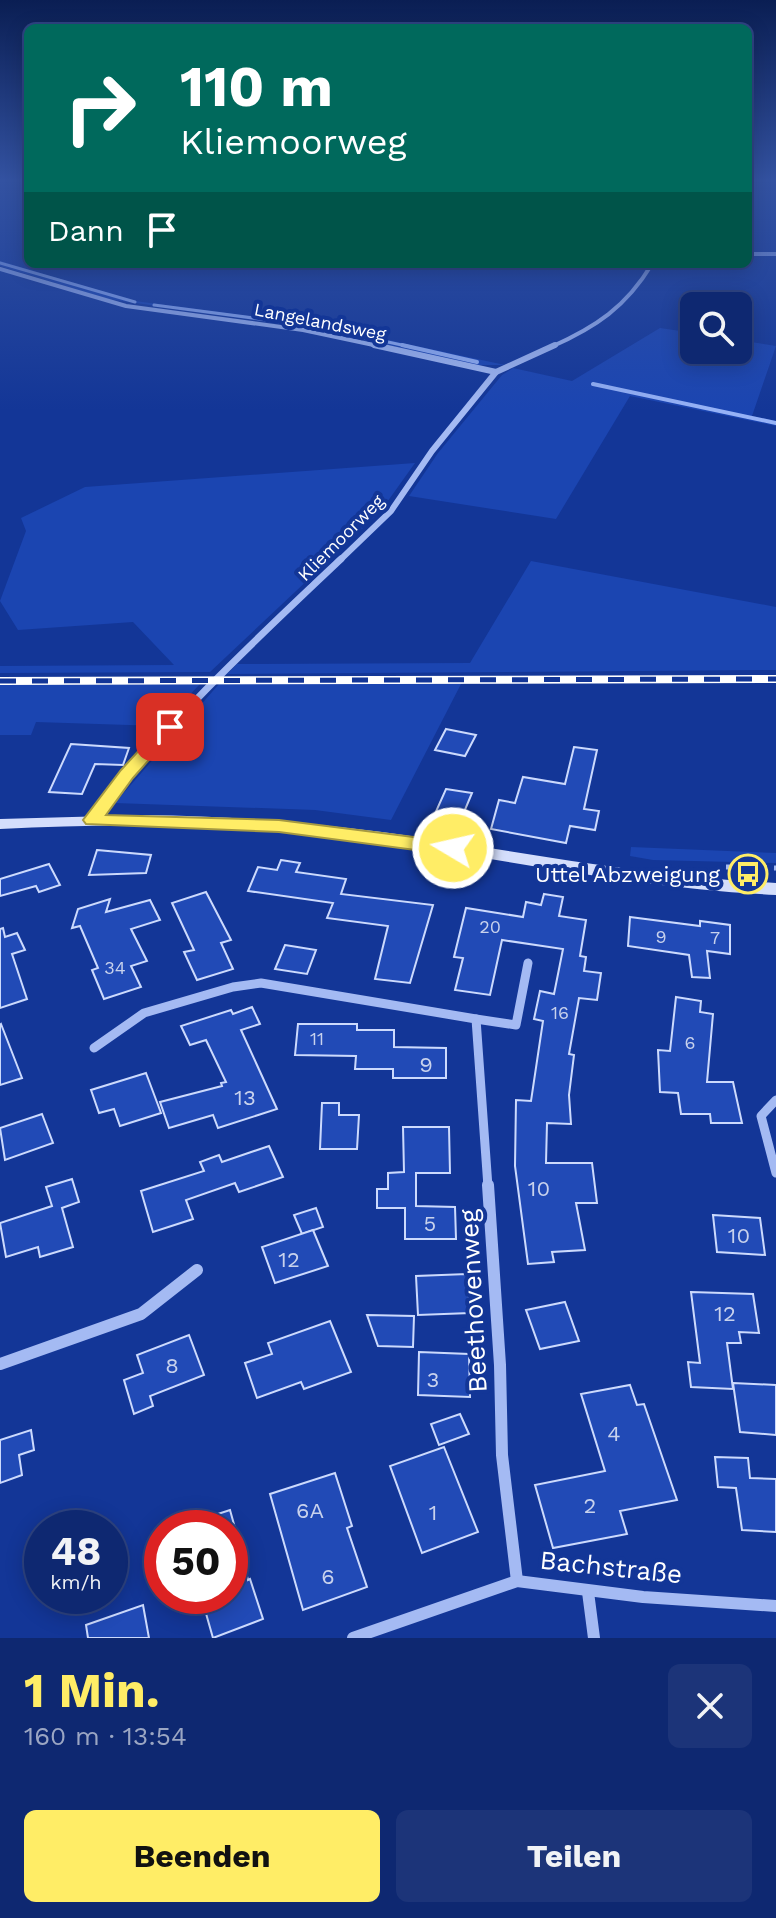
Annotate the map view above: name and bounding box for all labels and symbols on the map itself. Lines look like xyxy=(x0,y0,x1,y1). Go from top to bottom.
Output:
street label: Langelandsweg xyxy=(252,298,388,345)
street label: Kliemoorweg xyxy=(293,490,388,585)
pin xyxy=(136,693,204,761)
position arrow xyxy=(411,806,495,890)
bus stop icon: Uttel Abzweigung xyxy=(727,853,769,895)
place label: Uttel Abzweigung xyxy=(535,862,720,887)
house number: 20 xyxy=(479,916,501,937)
house number: 9 xyxy=(655,926,667,947)
house number: 7 xyxy=(710,927,720,948)
house number: 34 xyxy=(104,957,126,978)
house number: 16 xyxy=(551,1002,569,1023)
house number: 11 xyxy=(310,1028,324,1049)
house number: 6 xyxy=(685,1032,695,1053)
house number: 9 xyxy=(419,1052,433,1077)
house number: 13 xyxy=(234,1085,256,1110)
house number: 10 xyxy=(528,1176,550,1201)
street label: Beethovenweg xyxy=(453,1208,493,1394)
house number: 5 xyxy=(424,1211,436,1236)
house number: 10 xyxy=(728,1223,750,1248)
house number: 12 xyxy=(278,1247,300,1272)
house number: 12 xyxy=(714,1301,736,1326)
house number: 8 xyxy=(165,1353,179,1378)
house number: 3 xyxy=(427,1367,439,1392)
house number: 4 xyxy=(607,1421,621,1446)
house number: 2 xyxy=(584,1493,596,1518)
house number: 6A xyxy=(296,1498,324,1523)
house number: 1 xyxy=(429,1500,437,1525)
speed limit sign: 50 xyxy=(144,1510,248,1614)
street label: Bachstraße xyxy=(538,1545,684,1589)
house number: 6 xyxy=(321,1564,335,1589)

